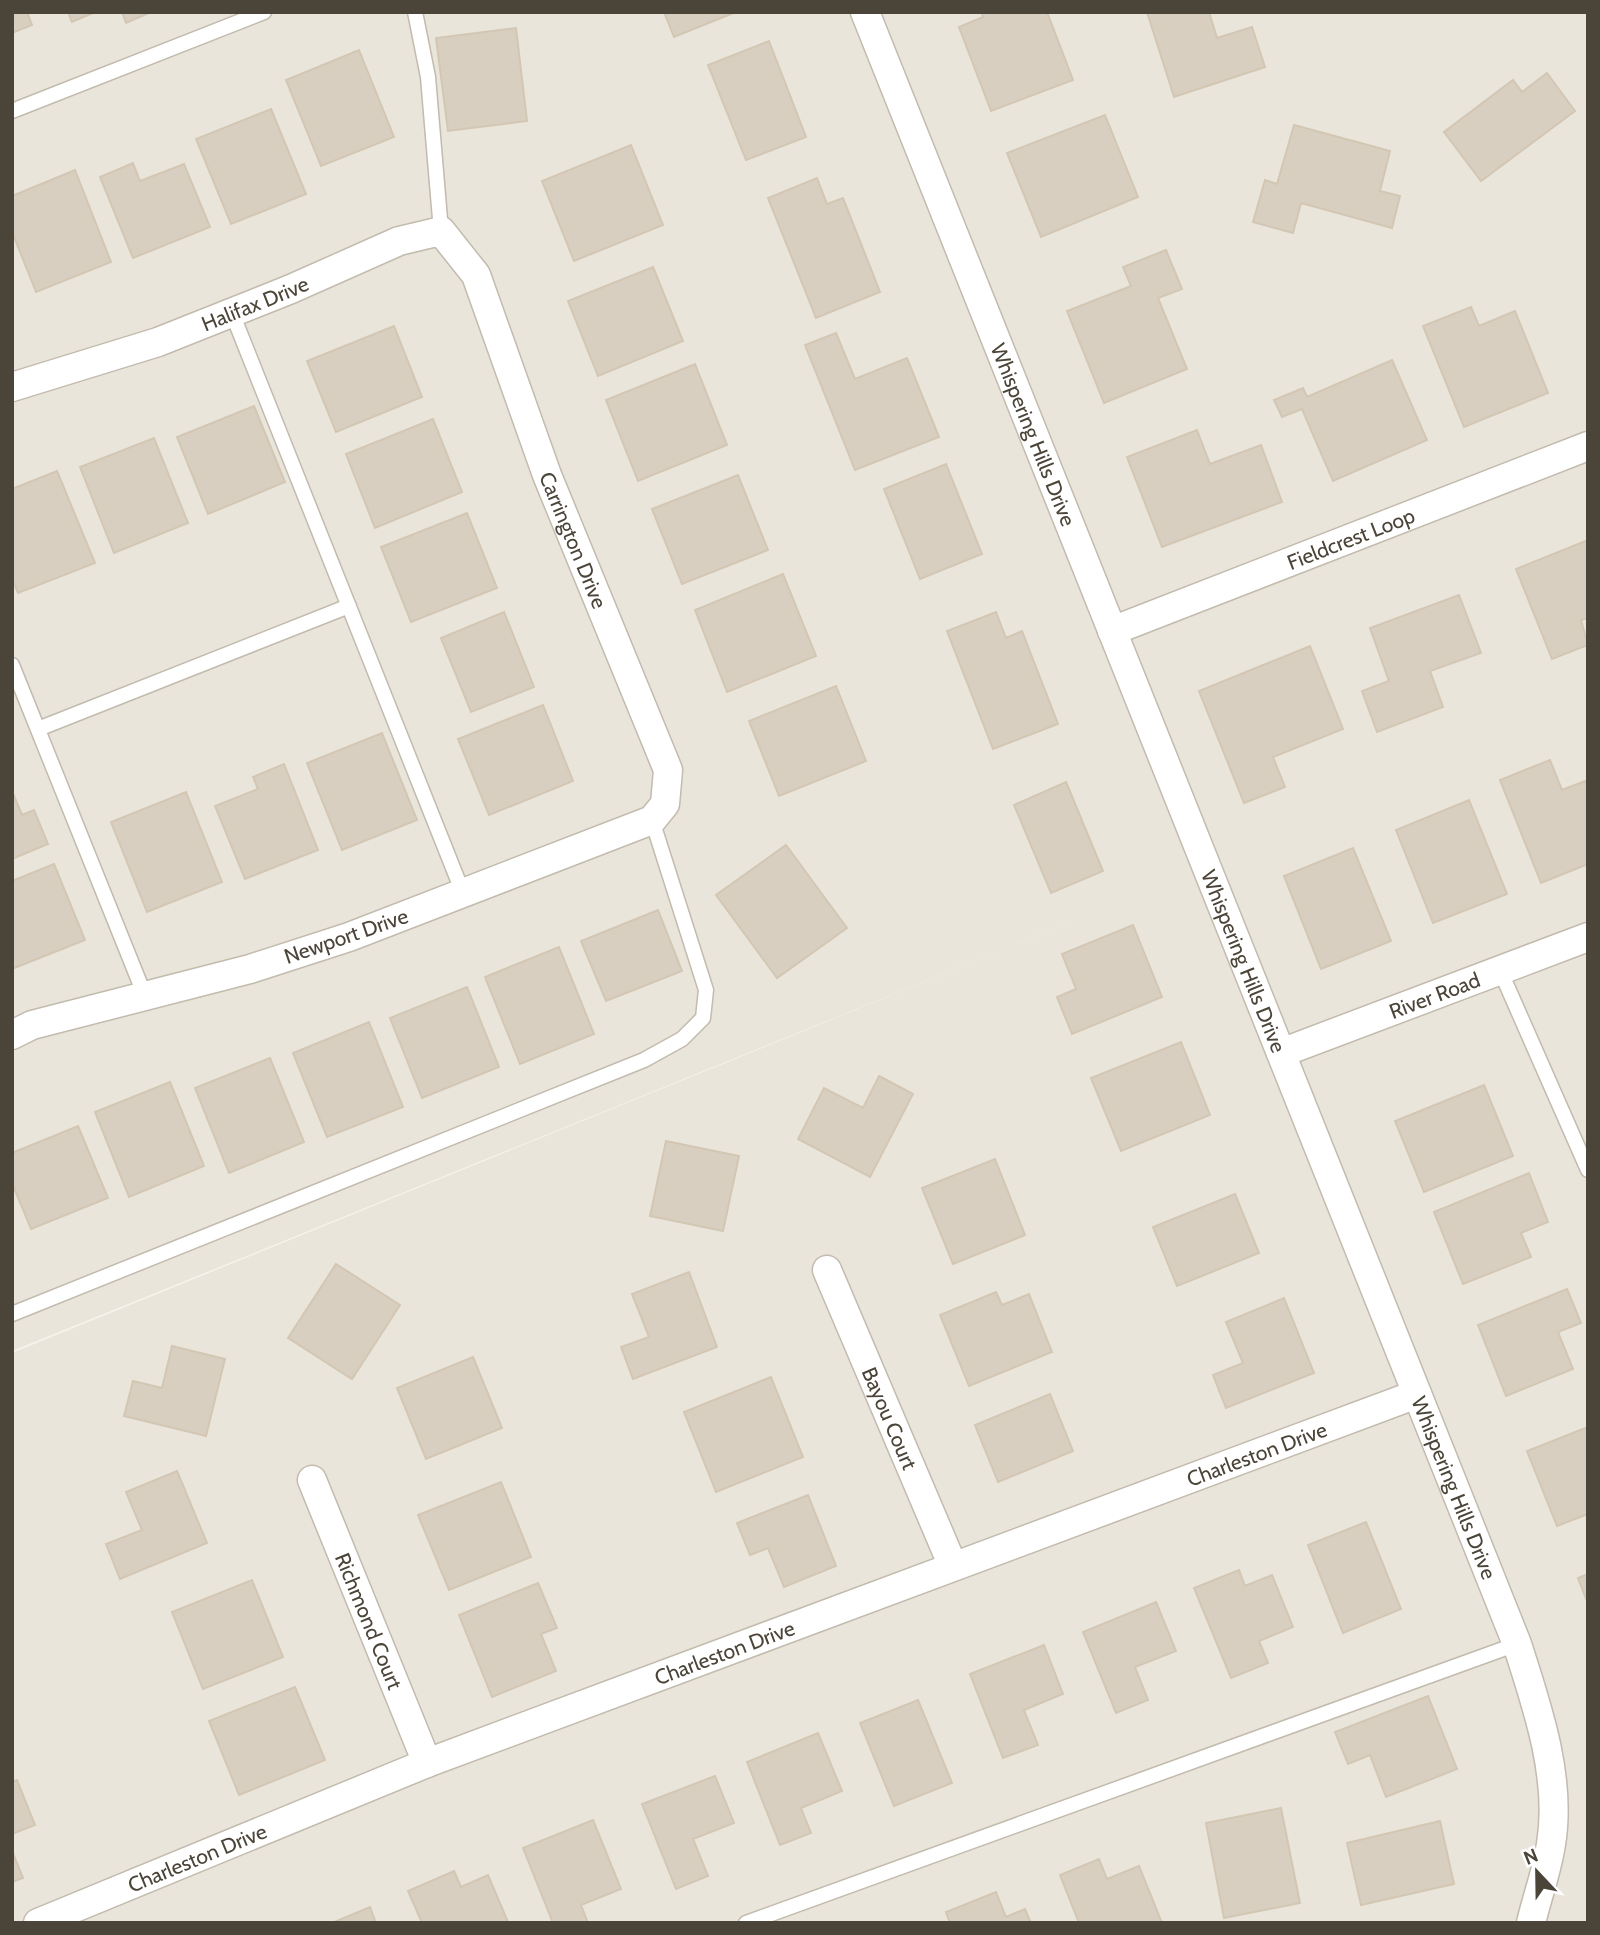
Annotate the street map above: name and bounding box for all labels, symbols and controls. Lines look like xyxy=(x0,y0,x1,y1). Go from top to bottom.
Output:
street label: Halifax Drive xyxy=(198,270,312,336)
street label: Whispering Hills Drive xyxy=(986,340,1082,530)
street label: Carrington Drive xyxy=(535,468,613,612)
street label: Fieldcrest Loop xyxy=(1283,502,1418,574)
street label: Whispering Hills Drive xyxy=(1196,866,1292,1056)
street label: Newport Drive xyxy=(281,903,411,969)
street label: River Road xyxy=(1386,967,1483,1023)
street label: Bayou Court xyxy=(857,1363,923,1473)
street label: Whispering Hills Drive xyxy=(1407,1393,1502,1583)
street label: Charleston Drive xyxy=(1183,1416,1330,1491)
street label: Richmond Court xyxy=(330,1549,408,1693)
street label: Charleston Drive xyxy=(651,1615,798,1690)
street label: Charleston Drive xyxy=(124,1818,270,1897)
north arrow xyxy=(1502,1837,1572,1907)
text: N xyxy=(1520,1844,1541,1870)

